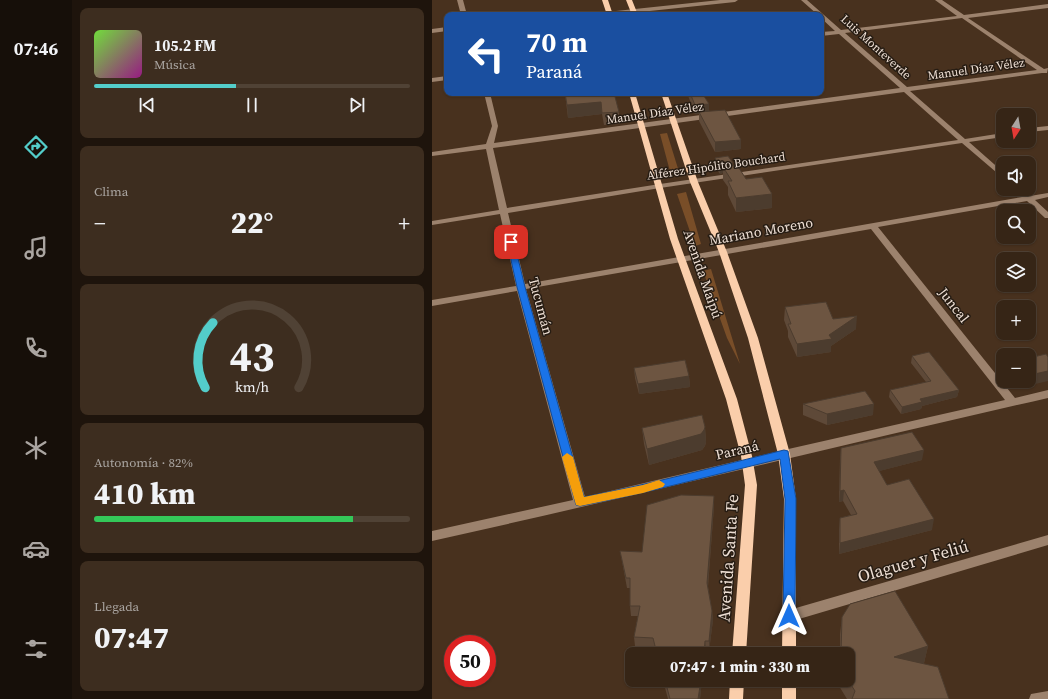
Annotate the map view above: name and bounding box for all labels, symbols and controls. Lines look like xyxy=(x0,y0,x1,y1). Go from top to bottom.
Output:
street label: Luis Monteverde xyxy=(837,11,915,83)
text: 70 m xyxy=(526,23,588,61)
icon: left xyxy=(460,28,512,80)
text: 105.2 FM xyxy=(154,35,216,56)
text: 07:46 xyxy=(14,36,58,61)
street label: Manuel Díaz Vélez xyxy=(927,54,1026,84)
text: Música xyxy=(154,56,196,73)
text: Paraná xyxy=(526,59,582,84)
icon: previous xyxy=(136,94,158,116)
icon: pause xyxy=(241,94,263,116)
icon: next xyxy=(346,94,368,116)
street label: Manuel Díaz Vélez xyxy=(606,98,705,128)
north arrow xyxy=(996,108,1036,148)
map controls xyxy=(996,108,1036,388)
icon: directions xyxy=(22,133,50,161)
street label: Alférez Hipólito Bouchard xyxy=(646,148,786,184)
button: sound xyxy=(996,156,1036,196)
text: Clima xyxy=(94,183,128,200)
text: 22° xyxy=(231,202,273,243)
button: search xyxy=(996,204,1036,244)
text: − xyxy=(94,208,106,238)
text: + xyxy=(398,208,410,238)
street label: Mariano Moreno xyxy=(707,212,815,250)
pin xyxy=(494,225,528,259)
street label: Avenida Maipú xyxy=(678,227,728,321)
icon: arrive xyxy=(500,231,522,253)
icon: music xyxy=(22,234,50,262)
button: layers xyxy=(996,252,1036,292)
street label: Tucumán xyxy=(524,275,558,338)
street label: Juncal xyxy=(933,282,974,327)
button: + xyxy=(996,300,1036,340)
text: 43 xyxy=(229,327,275,384)
icon: phone xyxy=(22,334,50,362)
button: − xyxy=(996,348,1036,388)
text: km/h xyxy=(235,376,269,396)
icon: climate xyxy=(22,434,50,462)
street label: Paraná xyxy=(713,435,761,465)
text: Autonomía · 82% xyxy=(94,454,193,471)
text: 410 km xyxy=(94,473,195,514)
street label: Avenida Santa Fe xyxy=(712,493,744,623)
street label: Olaguer y Feliú xyxy=(855,534,971,588)
icon: car xyxy=(22,535,50,563)
position arrow xyxy=(768,595,810,637)
text: Llegada xyxy=(94,598,139,615)
text: 07:47 xyxy=(94,617,169,658)
icon: filters xyxy=(22,635,50,663)
speed limit sign: 50 xyxy=(444,635,496,687)
text: 07:47 · 1 min · 330 m xyxy=(670,656,810,677)

